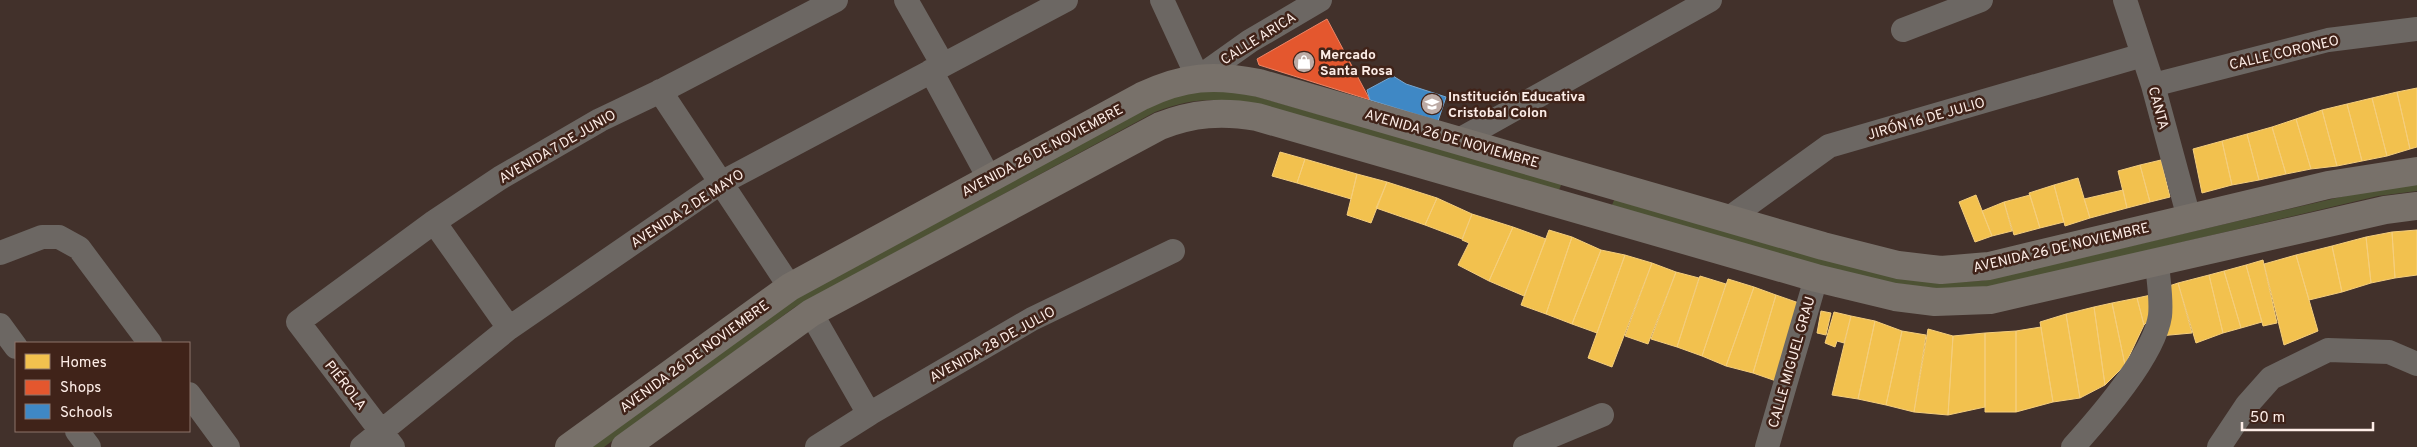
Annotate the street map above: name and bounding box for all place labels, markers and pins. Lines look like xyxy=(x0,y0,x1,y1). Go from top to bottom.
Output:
place label: Mercado Santa Rosa xyxy=(1320,47,1393,80)
shop icon: Mercado Santa Rosa xyxy=(1292,50,1316,74)
place label: Institución Educativa Cristobal Colon xyxy=(1448,89,1585,122)
school or university icon: Institución Educativa Cristobal Colon xyxy=(1420,92,1444,116)

